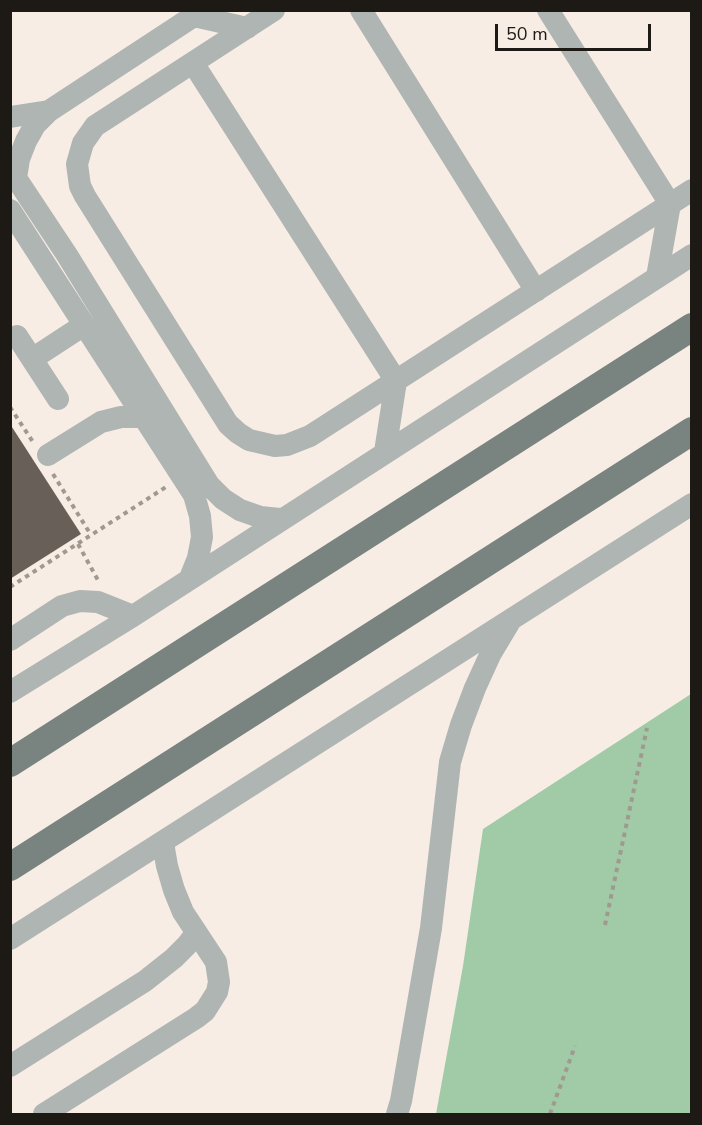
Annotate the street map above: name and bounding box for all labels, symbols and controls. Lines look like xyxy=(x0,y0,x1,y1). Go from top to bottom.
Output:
scale bar xyxy=(498,12,654,50)
text: 50 m xyxy=(506,22,548,46)

